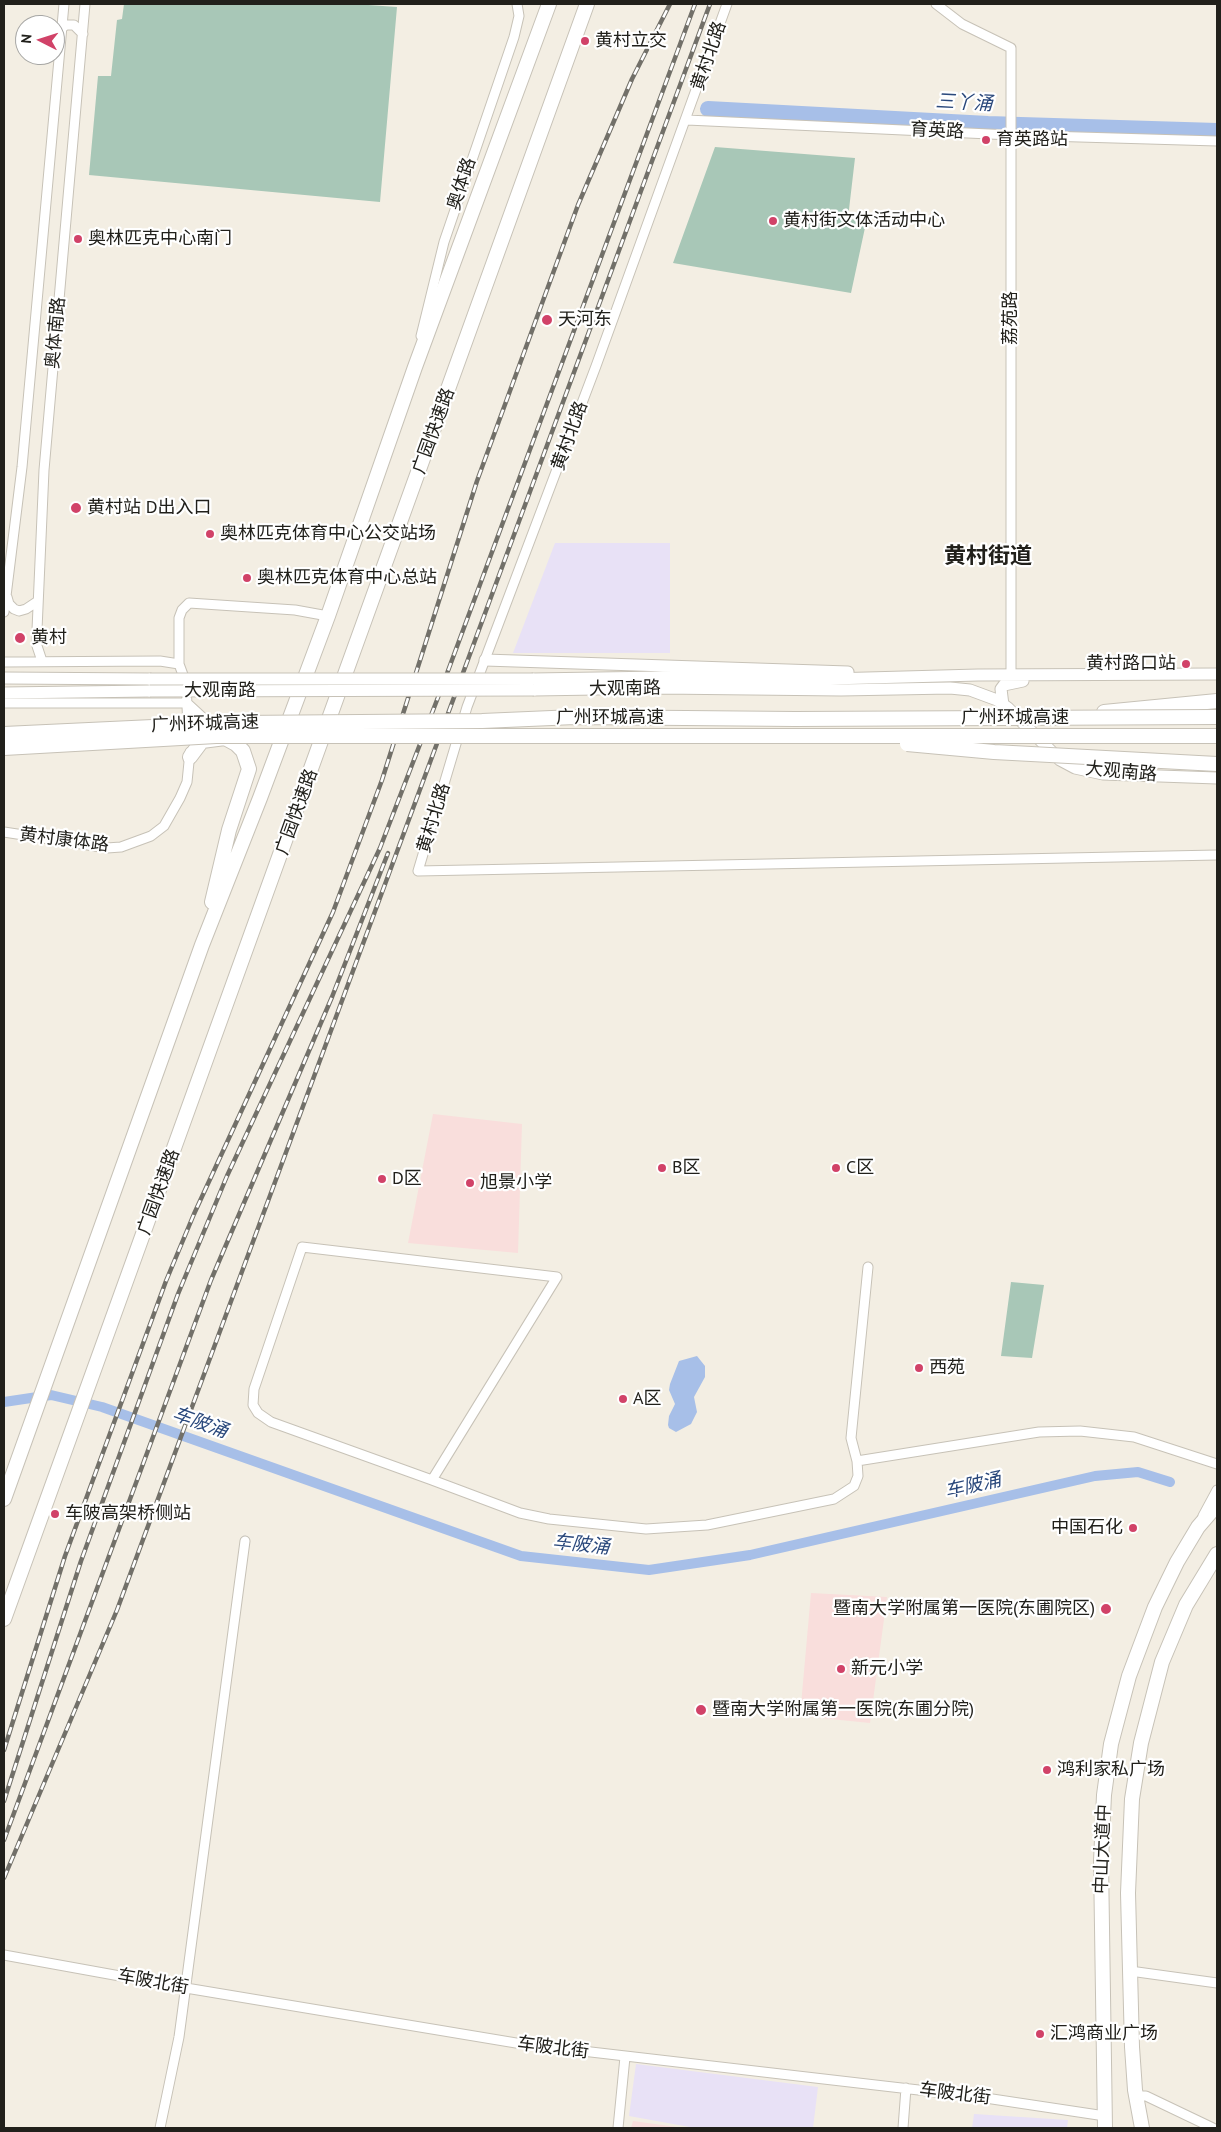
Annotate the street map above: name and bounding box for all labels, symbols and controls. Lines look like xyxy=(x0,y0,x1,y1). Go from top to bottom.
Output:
north arrow xyxy=(15,15,65,65)
street label: 黄村北路 xyxy=(687,18,731,94)
place label: 黄村立交 xyxy=(595,30,667,52)
text: N xyxy=(17,33,35,44)
marker: 黄村立交 xyxy=(579,35,591,47)
water label: 三丫涌 xyxy=(935,90,993,116)
street label: 育英路 xyxy=(909,119,965,143)
place label: 育英路站 xyxy=(996,129,1068,151)
marker: 育英路站 xyxy=(980,134,992,146)
street label: 奥体路 xyxy=(443,155,481,213)
place label: 黄村街文体活动中心 xyxy=(783,210,945,232)
marker: 黄村街文体活动中心 xyxy=(767,215,779,227)
place label: 奥林匹克中心南门 xyxy=(88,228,232,250)
marker: 奥林匹克中心南门 xyxy=(72,233,84,245)
street label: 荔苑路 xyxy=(1000,291,1022,345)
street label: 奥体南路 xyxy=(42,296,70,370)
place label: 天河东 xyxy=(558,309,612,331)
marker: 天河东 xyxy=(540,313,554,327)
street label: 广园快速路 xyxy=(408,385,460,477)
street label: 黄村北路 xyxy=(548,398,592,474)
place label: 黄村站 D出入口 xyxy=(87,497,212,519)
marker: 黄村站 D出入口 xyxy=(69,501,83,515)
place label: 奥林匹克体育中心公交站场 xyxy=(220,523,436,545)
marker: 奥林匹克体育中心公交站场 xyxy=(204,528,216,540)
district label: 黄村街道 xyxy=(944,544,1032,570)
place label: 奥林匹克体育中心总站 xyxy=(257,567,437,589)
marker: 奥林匹克体育中心总站 xyxy=(241,572,253,584)
place label: 黄村 xyxy=(31,627,67,649)
marker: 黄村 xyxy=(13,631,27,645)
place label: 黄村路口站 xyxy=(1086,653,1176,675)
marker: 黄村路口站 xyxy=(1180,658,1192,670)
street label: 大观南路 xyxy=(589,678,661,700)
street label: 大观南路 xyxy=(184,680,256,702)
street label: 广州环城高速 xyxy=(556,707,664,729)
street label: 广州环城高速 xyxy=(961,707,1069,729)
street label: 广州环城高速 xyxy=(151,711,259,737)
street label: 大观南路 xyxy=(1084,758,1158,786)
street label: 广园快速路 xyxy=(271,766,323,858)
street label: 黄村北路 xyxy=(413,780,455,856)
street label: 黄村康体路 xyxy=(18,824,110,856)
street label: 广园快速路 xyxy=(133,1146,185,1238)
place label: B区 xyxy=(672,1157,701,1179)
place label: C区 xyxy=(846,1157,874,1179)
marker: B区 xyxy=(656,1162,668,1174)
marker: C区 xyxy=(830,1162,842,1174)
place label: D区 xyxy=(392,1168,422,1190)
place label: 旭景小学 xyxy=(480,1172,552,1194)
marker: D区 xyxy=(376,1173,388,1185)
marker: 旭景小学 xyxy=(464,1177,476,1189)
place label: 西苑 xyxy=(929,1357,965,1379)
marker: 西苑 xyxy=(913,1362,925,1374)
place label: A区 xyxy=(633,1388,662,1410)
marker: A区 xyxy=(617,1393,629,1405)
water label: 车陂涌 xyxy=(169,1403,231,1443)
water label: 车陂涌 xyxy=(943,1468,1003,1504)
place label: 车陂高架桥侧站 xyxy=(65,1503,191,1525)
marker: 车陂高架桥侧站 xyxy=(49,1508,61,1520)
place label: 中国石化 xyxy=(1051,1517,1123,1539)
marker: 中国石化 xyxy=(1127,1522,1139,1534)
water label: 车陂涌 xyxy=(551,1531,611,1559)
place label: 暨南大学附属第一医院(东圃院区) xyxy=(833,1598,1095,1620)
marker: 暨南大学附属第一医院(东圃院区) xyxy=(1099,1602,1113,1616)
place label: 新元小学 xyxy=(851,1658,923,1680)
marker: 新元小学 xyxy=(835,1663,847,1675)
place label: 暨南大学附属第一医院(东圃分院) xyxy=(712,1699,974,1721)
marker: 暨南大学附属第一医院(东圃分院) xyxy=(694,1703,708,1717)
place label: 鸿利家私广场 xyxy=(1057,1759,1165,1781)
marker: 鸿利家私广场 xyxy=(1041,1764,1053,1776)
street label: 中山大道中 xyxy=(1091,1804,1115,1894)
street label: 车陂北街 xyxy=(116,1965,190,1999)
place label: 汇鸿商业广场 xyxy=(1050,2023,1158,2045)
marker: 汇鸿商业广场 xyxy=(1034,2028,1046,2040)
street label: 车陂北街 xyxy=(516,2033,590,2063)
street label: 车陂北街 xyxy=(918,2079,992,2109)

